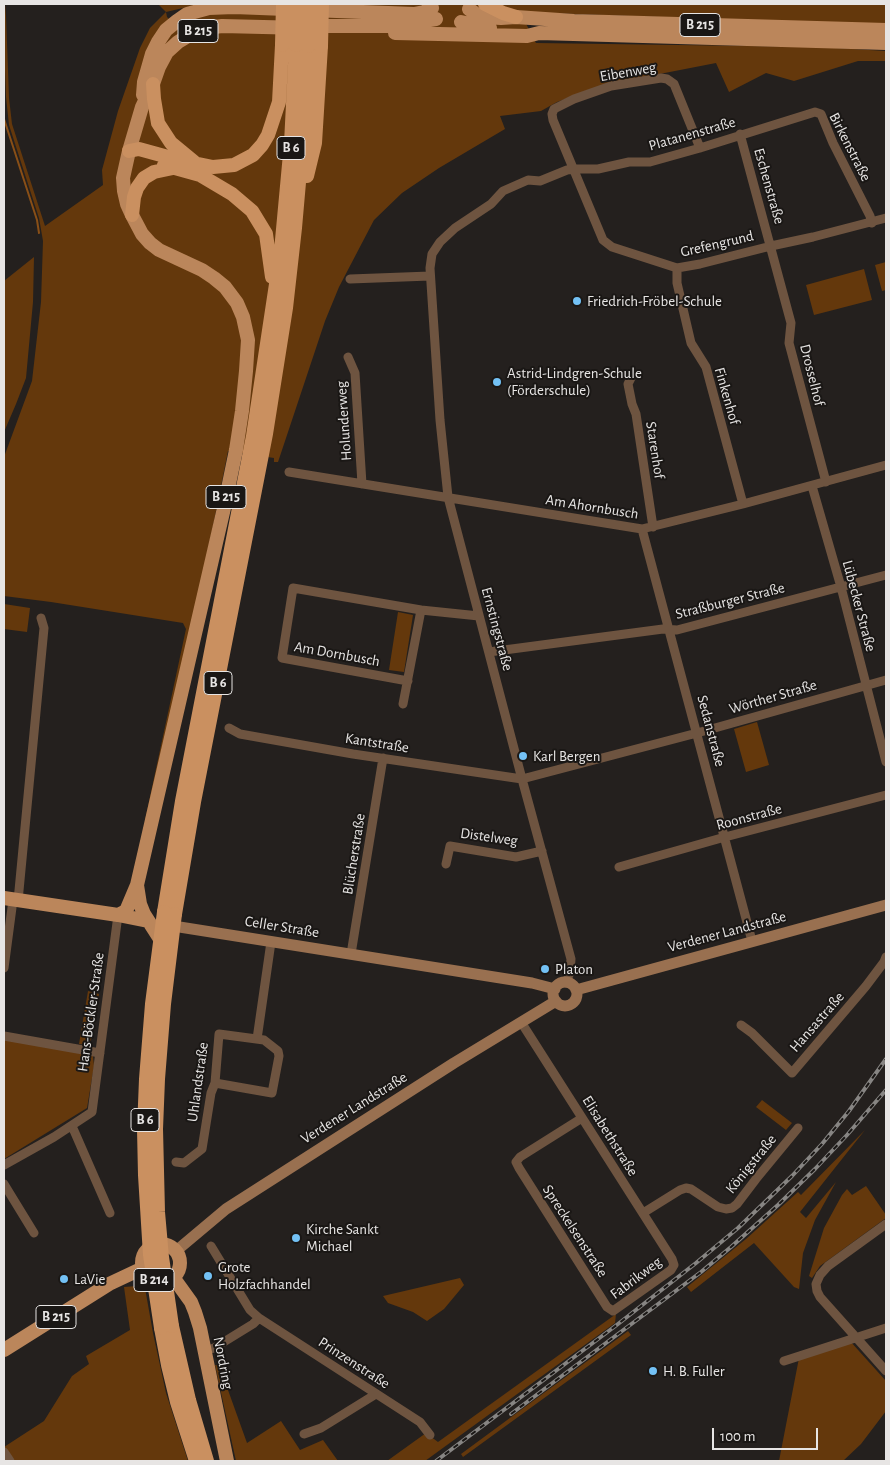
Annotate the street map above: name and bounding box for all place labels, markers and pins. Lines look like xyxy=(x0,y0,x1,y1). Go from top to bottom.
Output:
place label: Friedrich-Fröbel-Schule xyxy=(587,292,722,310)
marker: Friedrich-Fröbel-Schule xyxy=(571,295,583,307)
place label: Astrid-Lindgren-Schule (Förderschule) xyxy=(507,364,642,399)
marker: Astrid-Lindgren-Schule (Förderschule) xyxy=(491,376,503,388)
place label: Karl Bergen xyxy=(533,747,600,765)
marker: Karl Bergen xyxy=(517,750,529,762)
place label: Platon xyxy=(555,960,593,978)
marker: Platon xyxy=(539,963,551,975)
place label: Kirche Sankt Michael xyxy=(306,1220,379,1255)
marker: Kirche Sankt Michael xyxy=(290,1232,302,1244)
place label: Grote Holzfachhandel xyxy=(218,1258,311,1293)
place label: LaVie xyxy=(74,1270,106,1288)
marker: Grote Holzfachhandel xyxy=(202,1270,214,1282)
marker: LaVie xyxy=(58,1273,70,1285)
place label: H. B. Fuller xyxy=(663,1362,725,1380)
marker: H. B. Fuller xyxy=(647,1365,659,1377)

